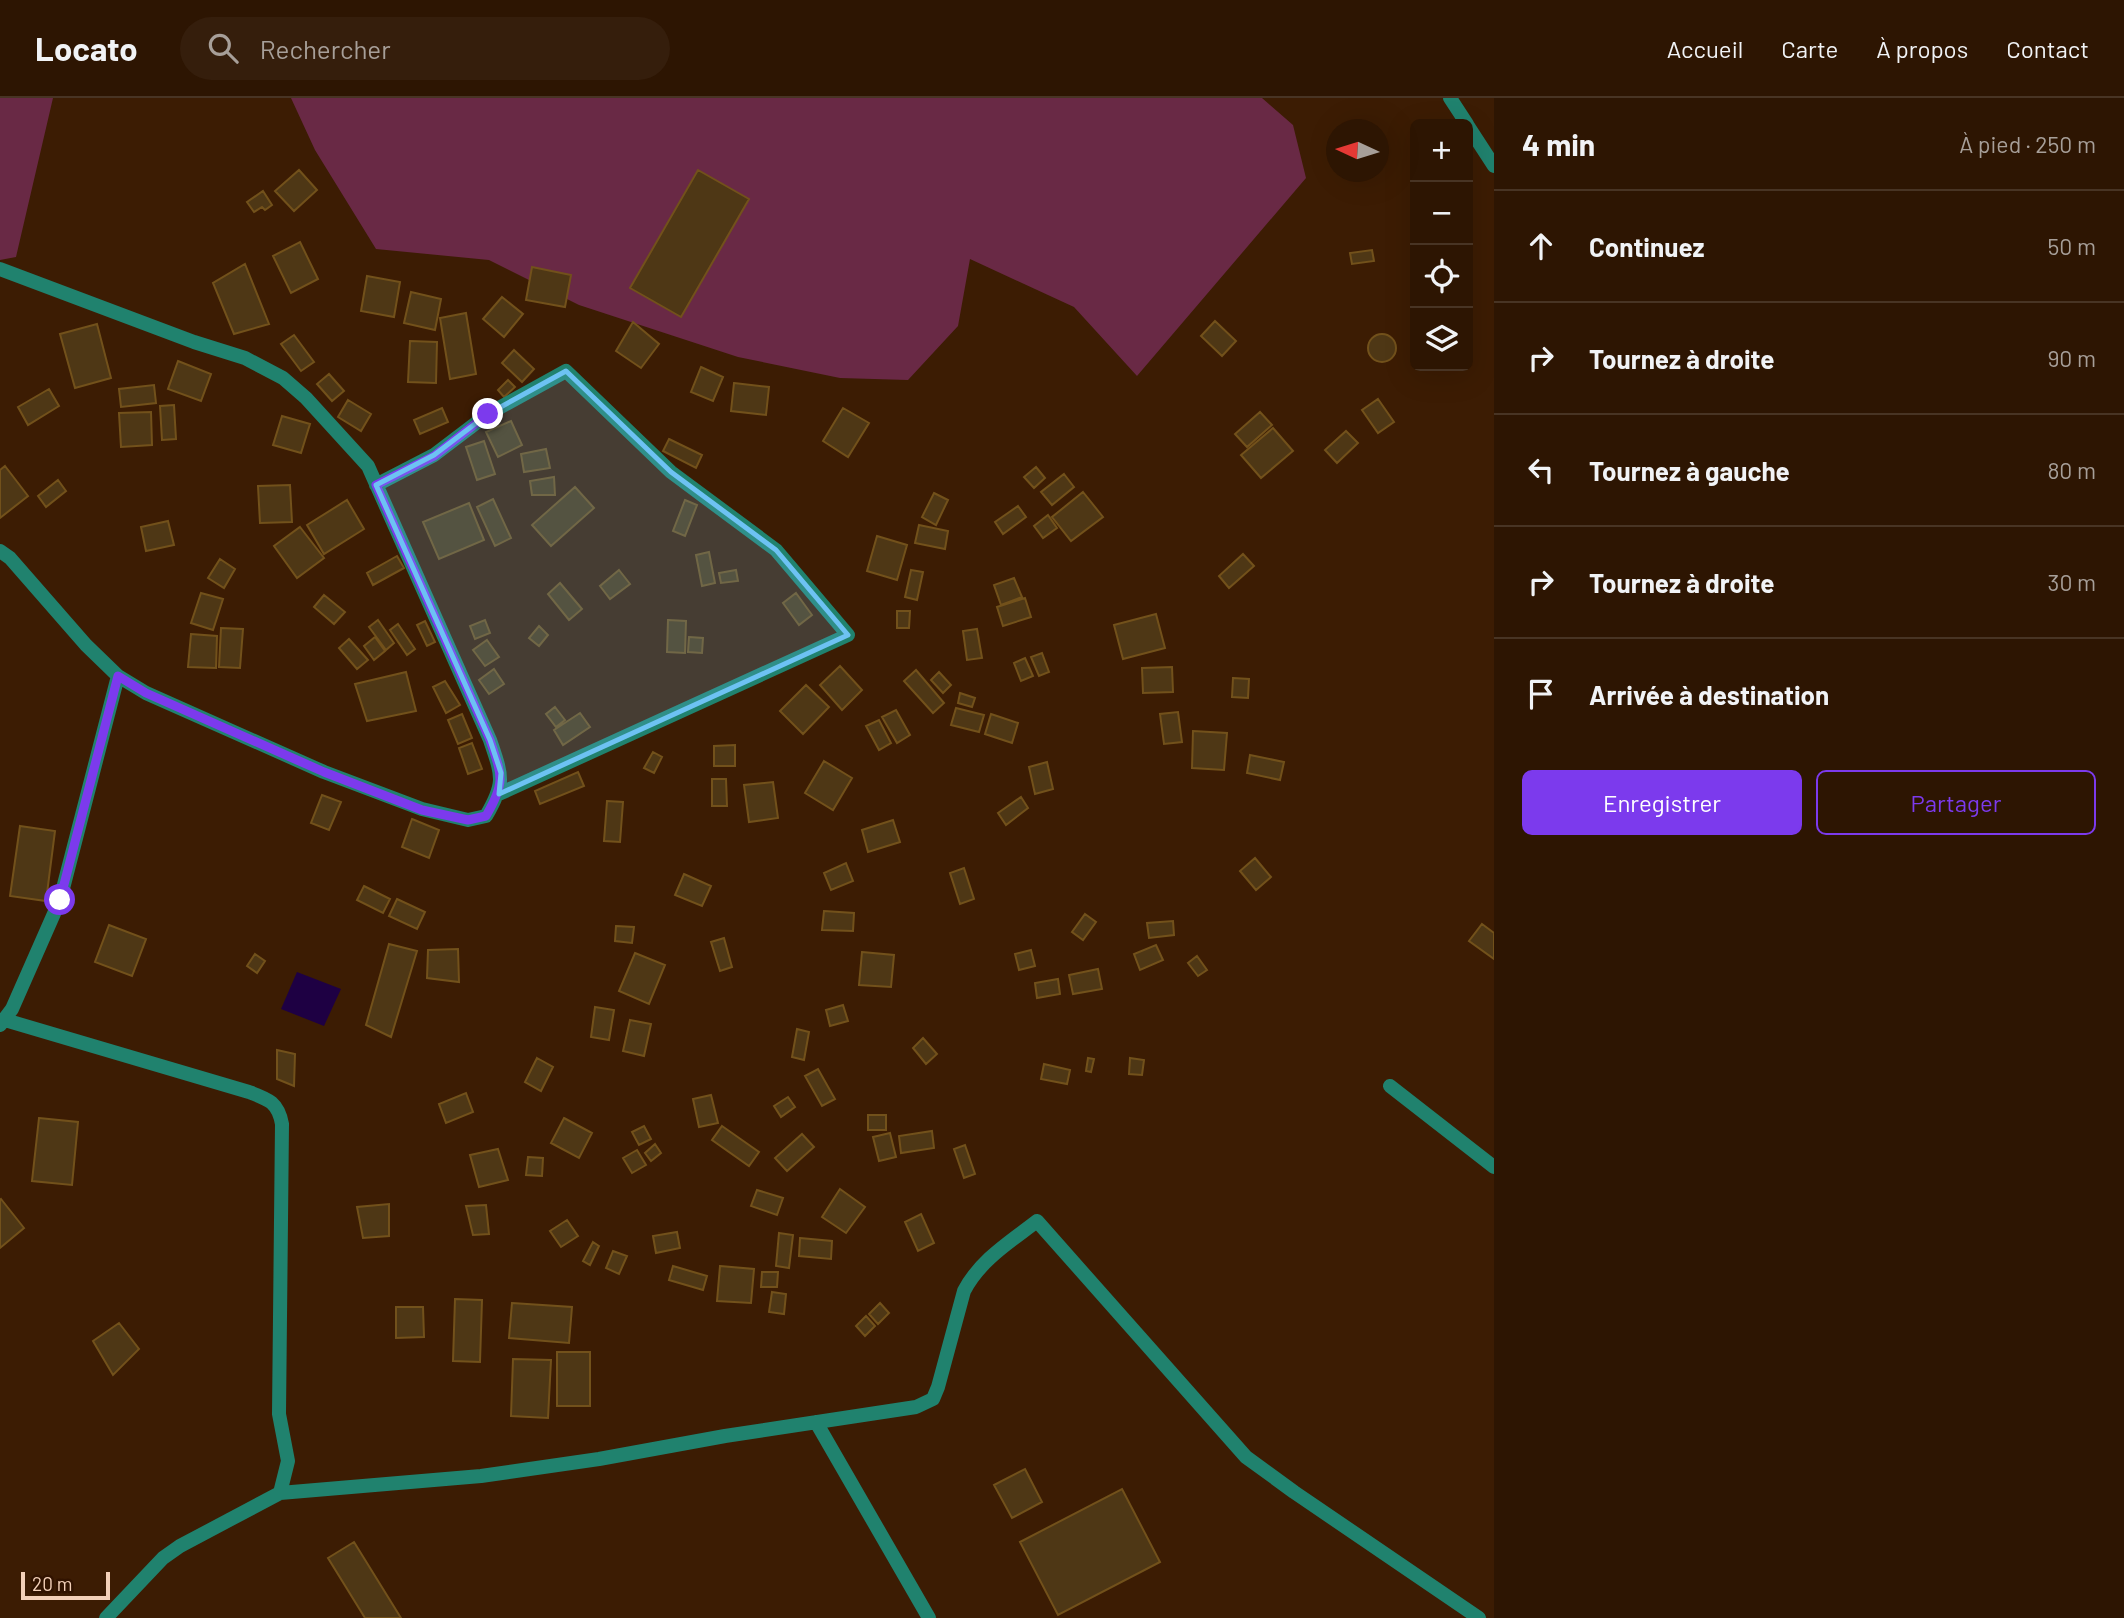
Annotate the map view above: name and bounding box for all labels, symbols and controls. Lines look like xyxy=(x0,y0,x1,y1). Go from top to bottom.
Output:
search box xyxy=(180,17,670,80)
text: Locato xyxy=(35,28,138,68)
icon: search xyxy=(204,29,242,67)
text: Rechercher xyxy=(260,33,391,64)
text: Accueil xyxy=(1667,34,1743,63)
text: Carte xyxy=(1781,34,1838,63)
text: À propos xyxy=(1876,34,1968,63)
text: Contact xyxy=(2006,34,2089,63)
north arrow xyxy=(1326,119,1389,182)
map controls xyxy=(1410,119,1473,371)
button: + xyxy=(1410,119,1473,182)
text: 4 min xyxy=(1522,126,1595,162)
text: À pied · 250 m xyxy=(1959,130,2096,158)
button: − xyxy=(1410,182,1473,245)
icon: ahead xyxy=(1522,227,1560,265)
text: Continuez xyxy=(1589,231,1705,262)
text: 50 m xyxy=(2048,232,2096,260)
button: locate xyxy=(1410,245,1473,308)
button: layers xyxy=(1410,308,1473,371)
icon: right xyxy=(1522,339,1560,377)
text: Tournez à droite xyxy=(1589,343,1774,374)
text: 90 m xyxy=(2047,344,2096,372)
route end xyxy=(472,398,503,429)
icon: left xyxy=(1522,451,1560,489)
text: Tournez à gauche xyxy=(1589,455,1790,486)
text: 80 m xyxy=(2047,456,2096,484)
icon: right xyxy=(1522,563,1560,601)
text: Tournez à droite xyxy=(1589,567,1774,598)
text: 30 m xyxy=(2048,568,2096,596)
icon: arrive xyxy=(1522,675,1560,713)
text: Arrivée à destination xyxy=(1589,679,1829,710)
button: Enregistrer xyxy=(1522,770,1802,835)
button: Partager xyxy=(1816,770,2096,835)
route start xyxy=(44,884,75,915)
scale bar xyxy=(21,1569,110,1601)
text: 20 m xyxy=(32,1572,72,1595)

